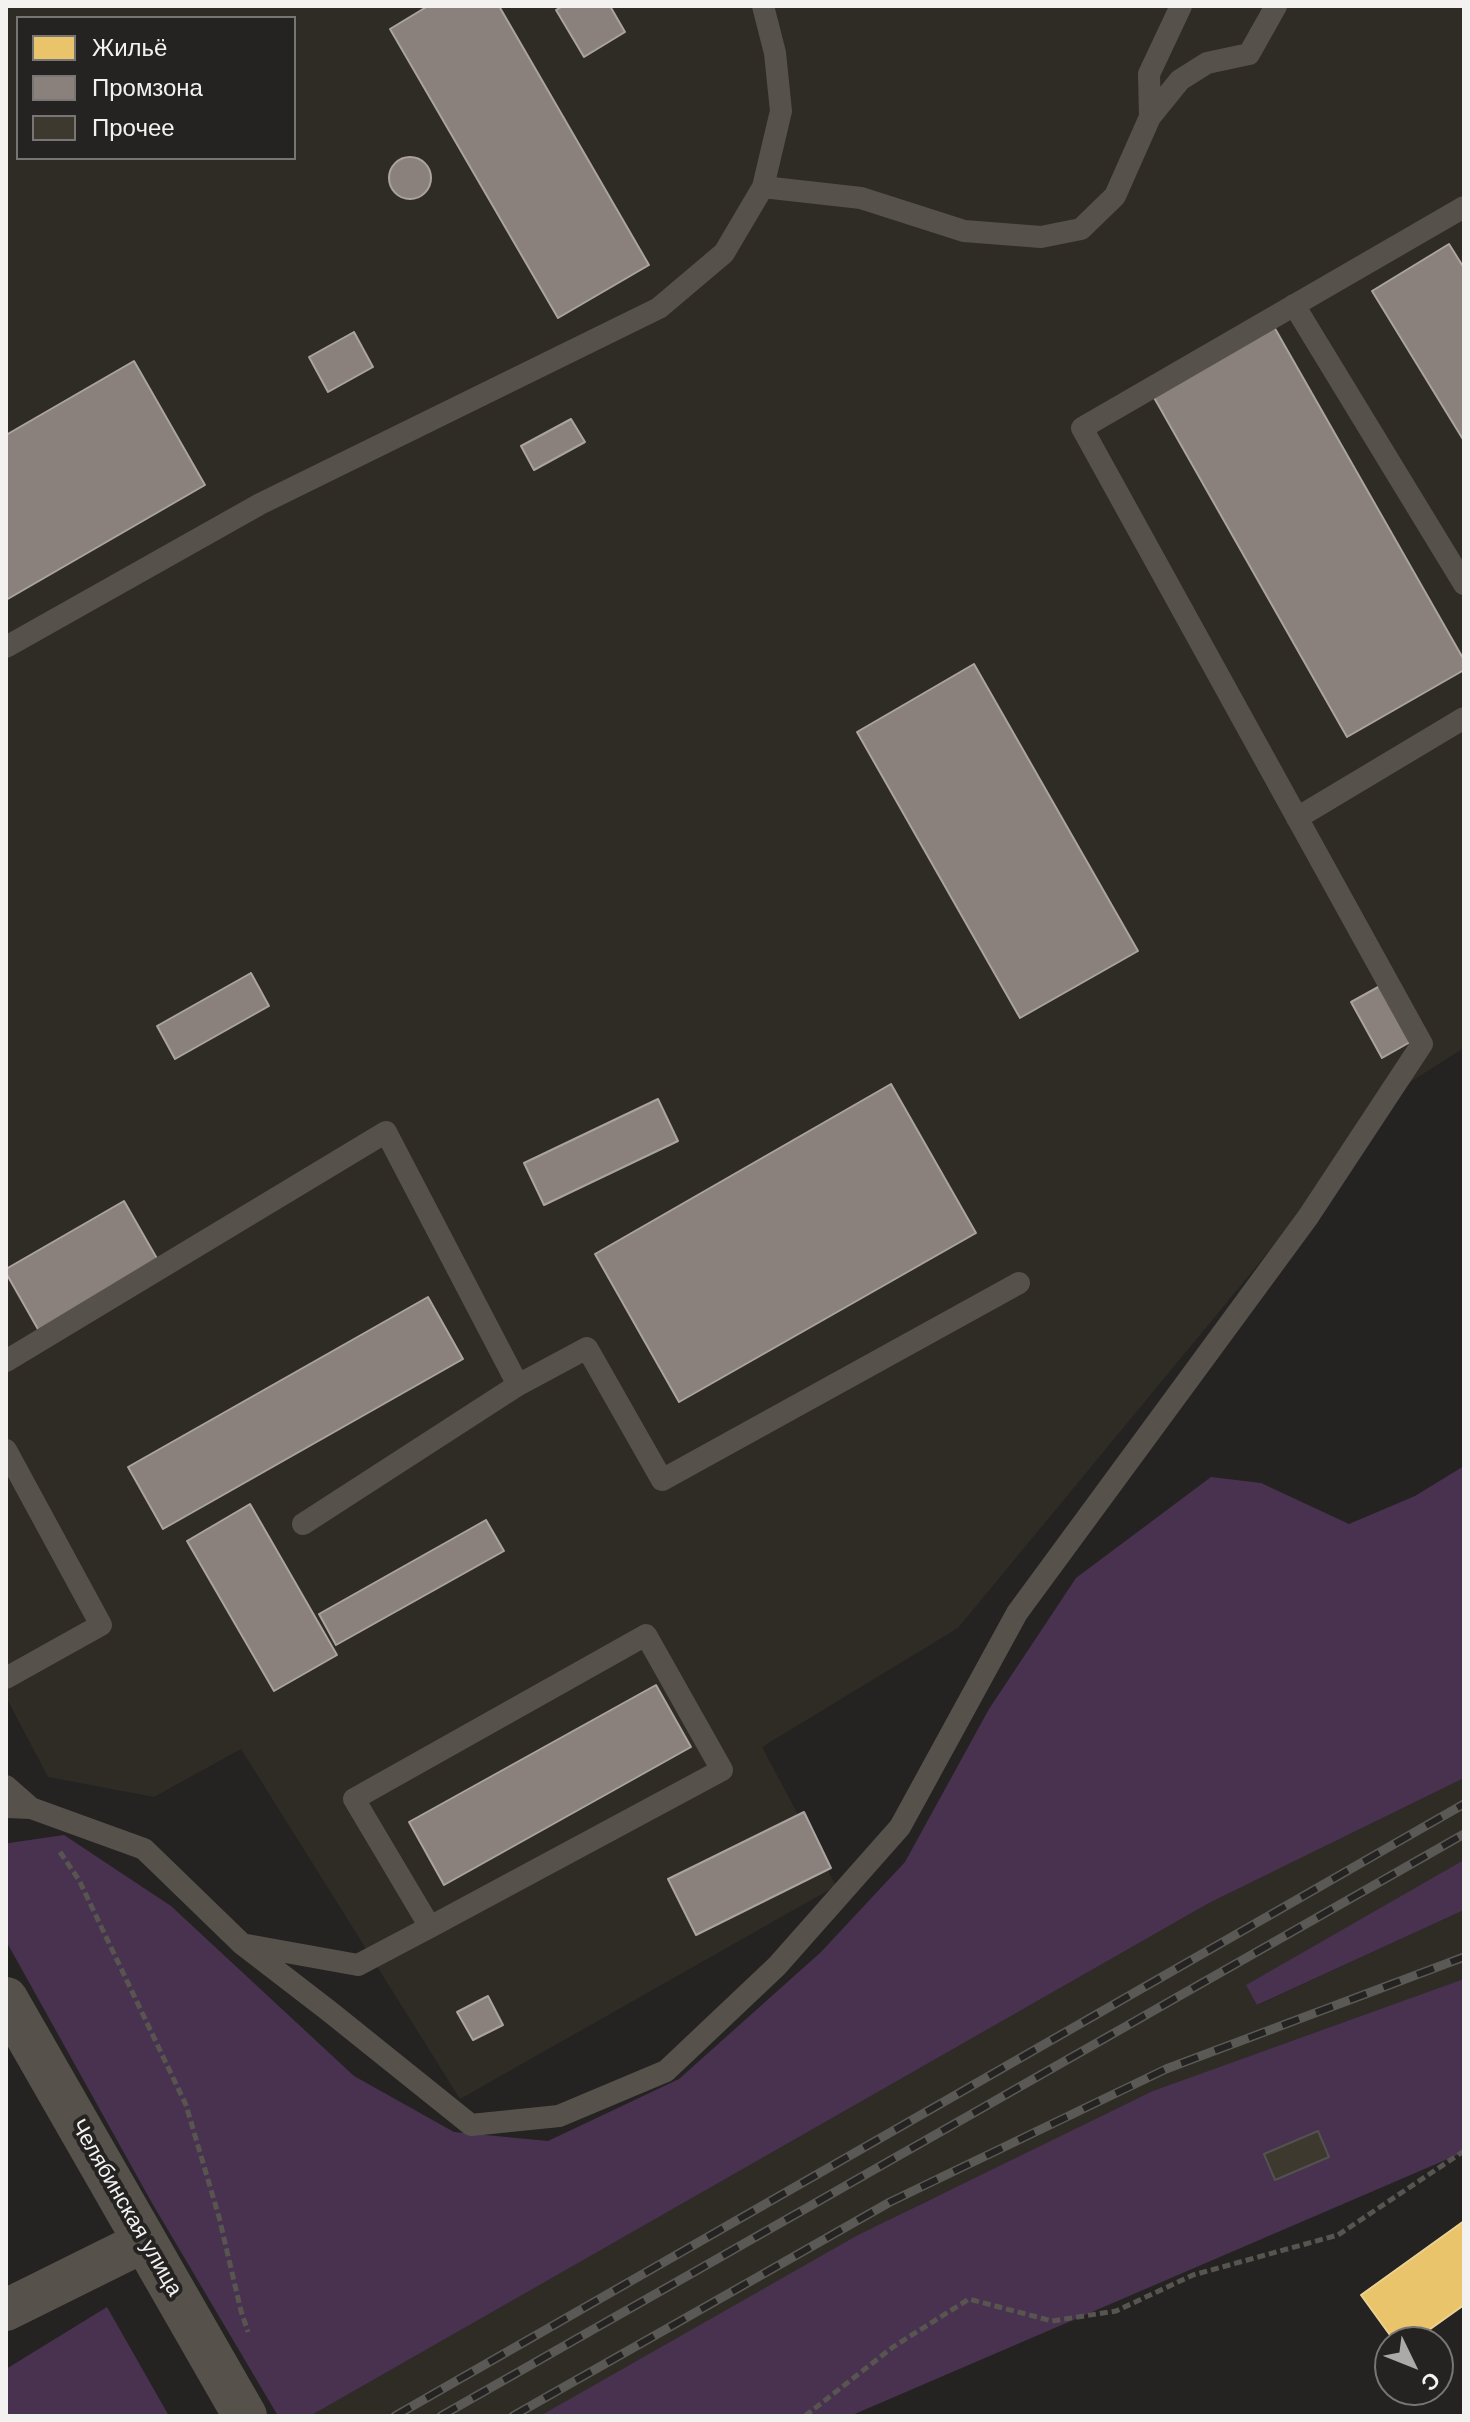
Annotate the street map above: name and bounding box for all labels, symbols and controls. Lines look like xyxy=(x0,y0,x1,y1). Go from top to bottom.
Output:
legend xyxy=(16,16,296,160)
text: Жильё xyxy=(92,34,167,61)
text: Промзона xyxy=(92,74,203,101)
text: Прочее xyxy=(92,114,175,141)
street label: Челябинская улица xyxy=(65,2115,187,2301)
north arrow xyxy=(1374,2326,1454,2406)
text: С xyxy=(1416,2367,1445,2396)

